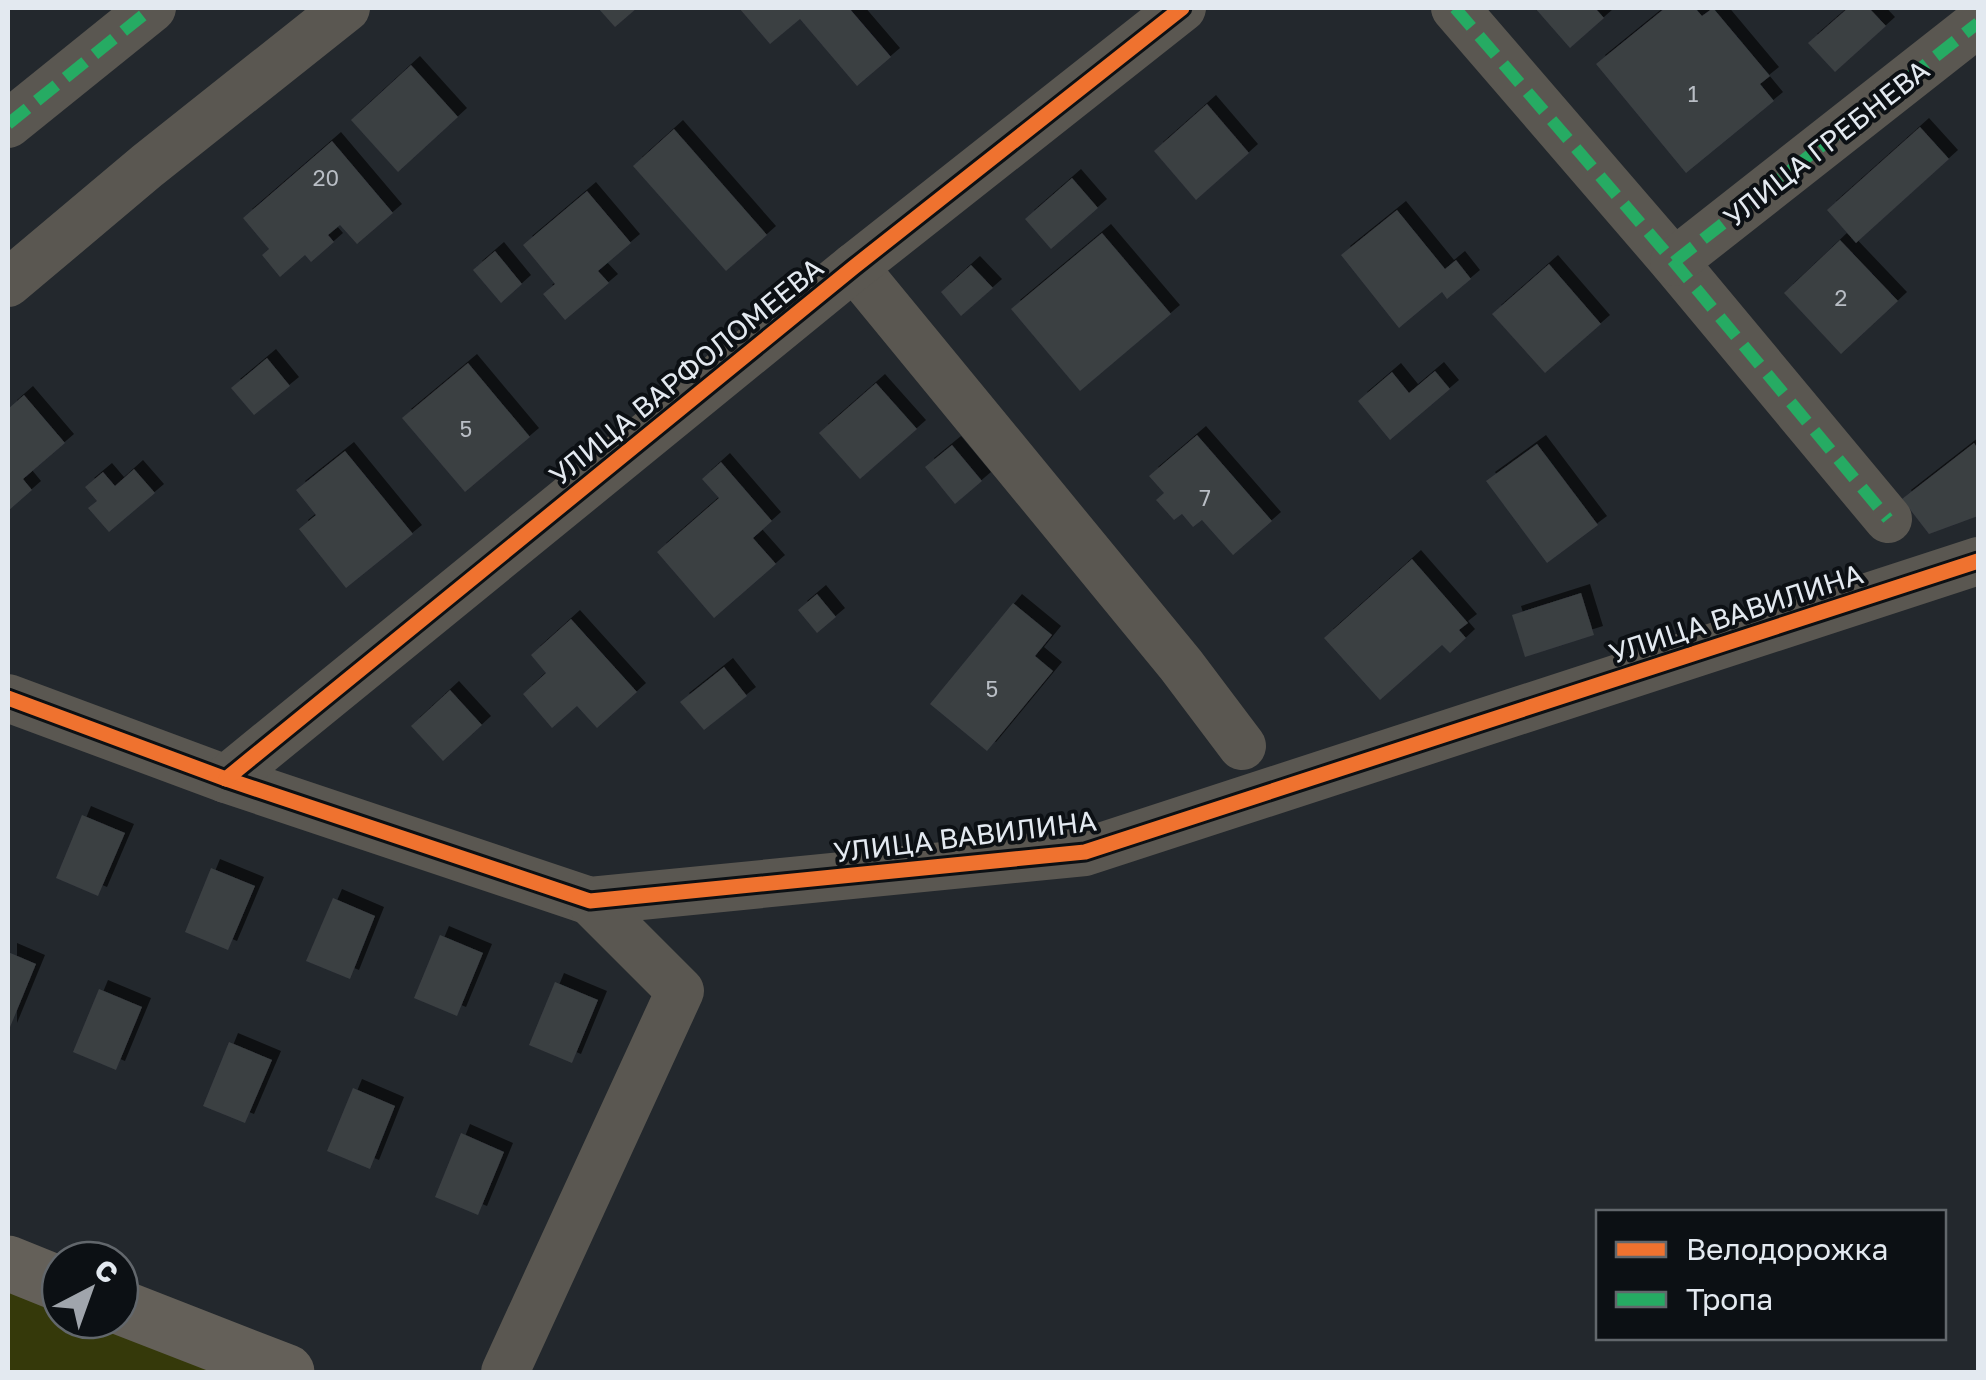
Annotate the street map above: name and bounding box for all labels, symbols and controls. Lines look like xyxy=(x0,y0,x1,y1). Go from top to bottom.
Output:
street label: УЛИЦА ГРЕБНЕВА xyxy=(1717,52,1935,233)
house number: 1 xyxy=(1688,80,1699,107)
house number: 20 xyxy=(313,164,339,191)
street label: УЛИЦА ВАРФОЛОМЕЕВА xyxy=(543,250,830,492)
house number: 2 xyxy=(1835,284,1847,311)
house number: 5 xyxy=(460,415,472,442)
house number: 7 xyxy=(1199,484,1211,511)
street label: УЛИЦА ВАВИЛИНА xyxy=(1605,556,1867,670)
house number: 5 xyxy=(986,675,998,702)
street label: УЛИЦА ВАВИЛИНА xyxy=(832,803,1099,869)
legend xyxy=(1596,1210,1946,1340)
text: Велодорожка xyxy=(1686,1231,1888,1267)
north arrow xyxy=(40,1240,140,1340)
text: С xyxy=(88,1252,125,1290)
text: Тропа xyxy=(1686,1281,1773,1317)

